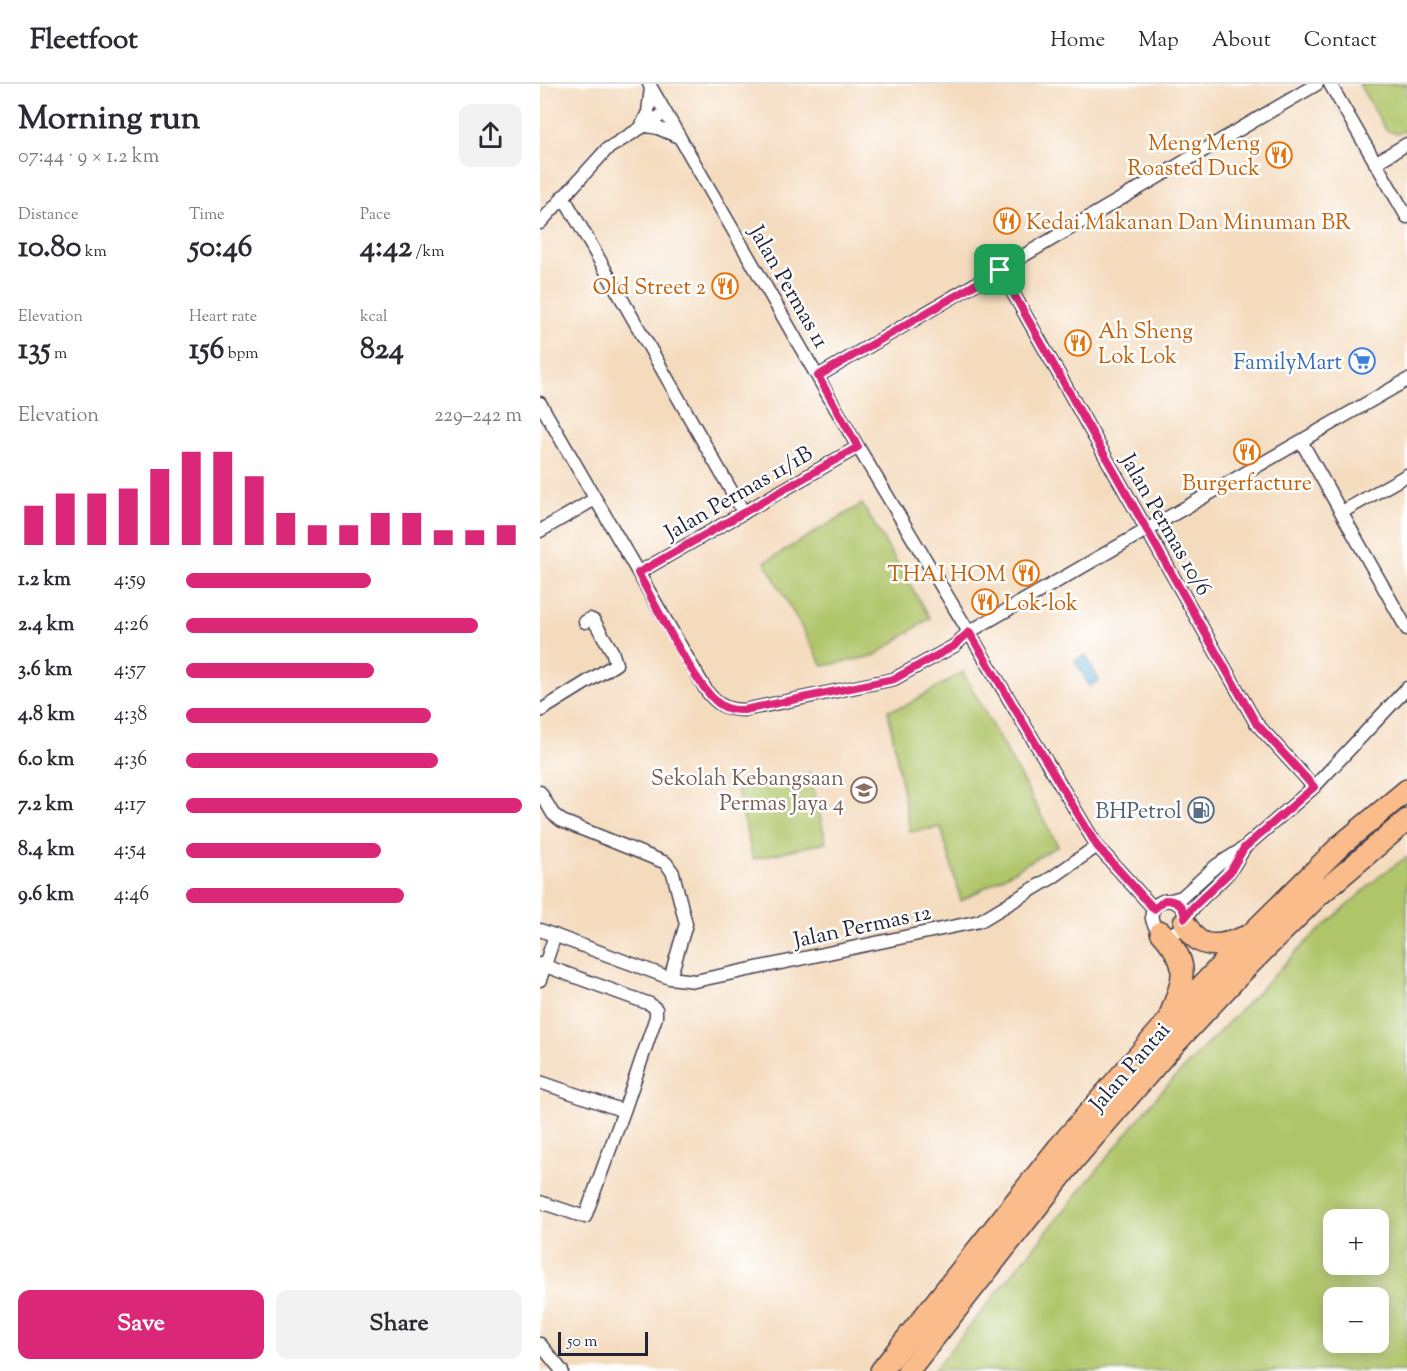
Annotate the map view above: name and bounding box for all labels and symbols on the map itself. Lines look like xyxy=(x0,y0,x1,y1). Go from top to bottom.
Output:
place label: Meng Meng Roasted Duck xyxy=(1127,129,1260,186)
restaurant icon: Meng Meng Roasted Duck xyxy=(1264,140,1294,170)
restaurant icon: Kedai Makanan Dan Minuman BR xyxy=(992,206,1022,236)
place label: Kedai Makanan Dan Minuman BR xyxy=(1026,208,1351,240)
street label: Jalan Permas 11 xyxy=(739,219,836,355)
pin xyxy=(974,244,1025,295)
restaurant icon: Old Street 2 xyxy=(710,271,740,301)
place label: Old Street 2 xyxy=(592,273,706,305)
place label: Ah Sheng Lok Lok xyxy=(1098,317,1193,374)
restaurant icon: Ah Sheng Lok Lok xyxy=(1063,328,1093,358)
supermarket icon: FamilyMart xyxy=(1347,346,1377,376)
place label: FamilyMart xyxy=(1233,348,1342,380)
restaurant icon: Burgerfacture xyxy=(1232,437,1262,467)
street label: Jalan Permas 11/1B xyxy=(659,439,820,550)
street label: Jalan Permas 10/6 xyxy=(1110,448,1218,602)
place label: Burgerfacture xyxy=(1182,469,1312,501)
restaurant icon: THAI HOM xyxy=(1011,558,1041,588)
place label: THAI HOM xyxy=(887,560,1006,592)
restaurant icon: Lok-lok xyxy=(970,587,1000,617)
place label: Lok-lok xyxy=(1004,589,1078,621)
place label: Sekolah Kebangsaan Permas Jaya 4 xyxy=(651,764,844,821)
school or university icon: Sekolah Kebangsaan Permas Jaya 4 xyxy=(849,775,879,805)
fuel station icon: BHPetrol xyxy=(1186,795,1216,825)
place label: BHPetrol xyxy=(1095,797,1182,829)
street label: Jalan Permas 12 xyxy=(790,898,934,958)
street label: Jalan Pantai xyxy=(1083,1016,1179,1121)
scale bar xyxy=(558,1329,648,1356)

